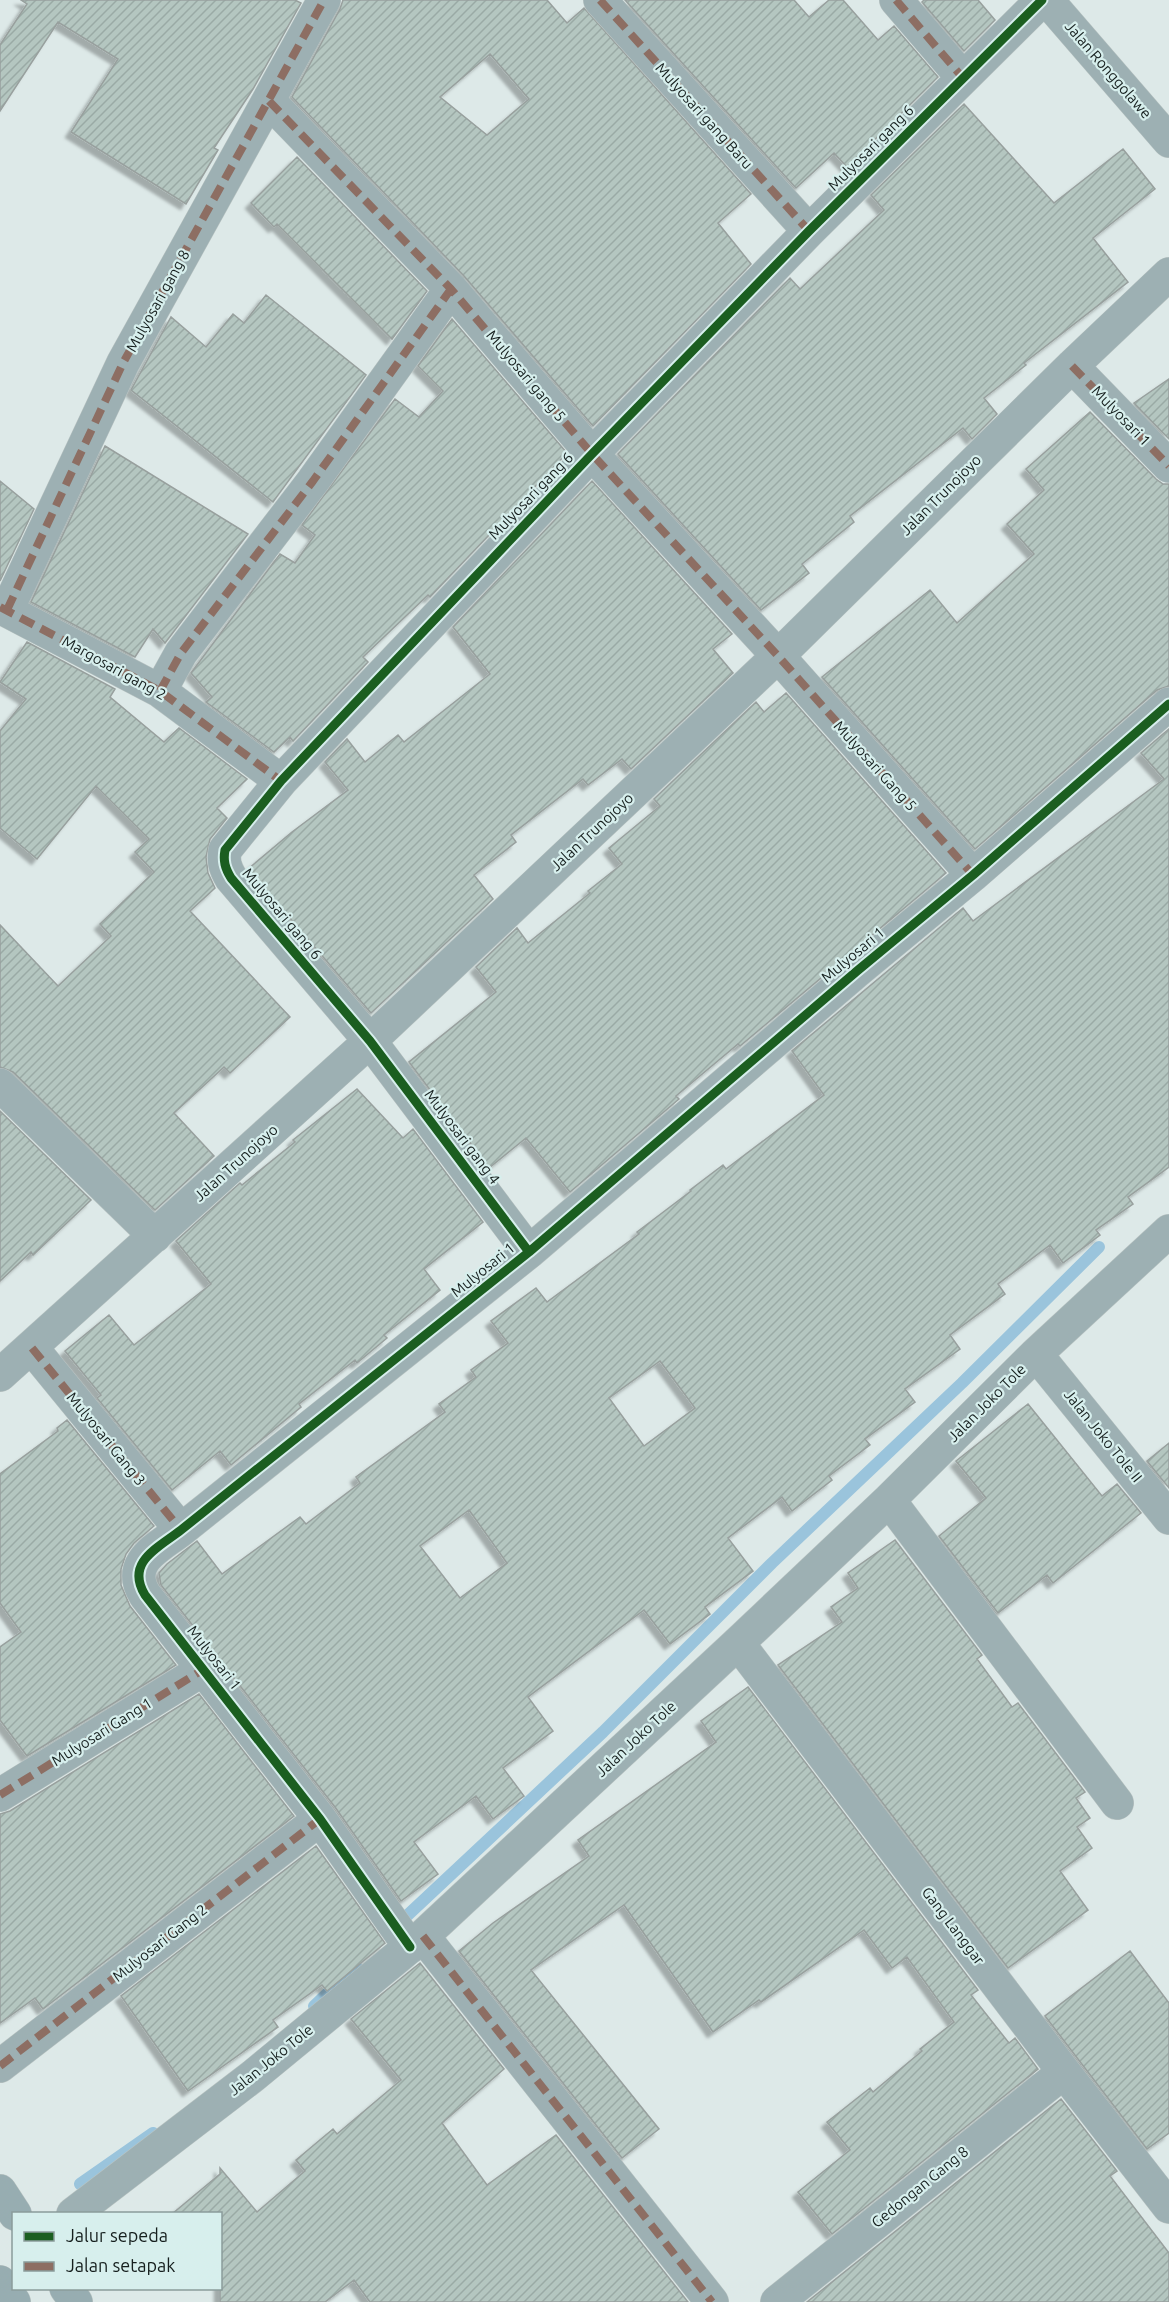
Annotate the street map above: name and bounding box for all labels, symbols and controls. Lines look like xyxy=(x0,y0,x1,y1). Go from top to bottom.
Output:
street label: Jalan Ronggolawe xyxy=(1062,18,1155,122)
street label: Mulyosari gang Baru xyxy=(652,59,756,172)
street label: Mulyosari gang 6 xyxy=(824,101,917,194)
street label: Mulyosari gang 8 xyxy=(123,247,193,355)
street label: Mulyosari gang 5 xyxy=(483,327,570,425)
street label: Mulyosari 1 xyxy=(1089,382,1154,449)
street label: Mulyosari gang 6 xyxy=(485,449,576,543)
street label: Jalan Trunojoyo xyxy=(897,451,984,538)
street label: Margosari gang 2 xyxy=(59,632,169,703)
street label: Mulyosari Gang 5 xyxy=(831,717,920,814)
street label: Jalan Trunojoyo xyxy=(547,789,636,874)
street label: Mulyosari gang 6 xyxy=(239,865,326,963)
street label: Mulyosari 1 xyxy=(818,923,888,986)
street label: Mulyosari gang 4 xyxy=(421,1086,503,1187)
street label: Jalan Trunojoyo xyxy=(190,1121,281,1205)
street label: Mulyosari 1 xyxy=(447,1239,518,1300)
street label: Jalan Joko Tole xyxy=(944,1360,1029,1445)
street label: Jalan Joko Tole II xyxy=(1061,1386,1146,1485)
street label: Mulyosari Gang 3 xyxy=(64,1389,149,1489)
street label: Mulyosari 1 xyxy=(184,1622,245,1693)
street label: Mulyosari Gang 1 xyxy=(48,1694,155,1769)
street label: Jalan Joko Tole xyxy=(592,1697,679,1780)
street label: Gang Langgar xyxy=(919,1884,988,1968)
street label: Mulyosari Gang 2 xyxy=(109,1900,210,1985)
street label: Jalan Joko Tole xyxy=(225,2021,316,2099)
street label: Gedongan Gang 8 xyxy=(868,2142,971,2231)
legend xyxy=(12,2212,222,2290)
text: Jalur sepeda xyxy=(66,2225,168,2245)
text: Jalan setapak xyxy=(66,2255,175,2275)

